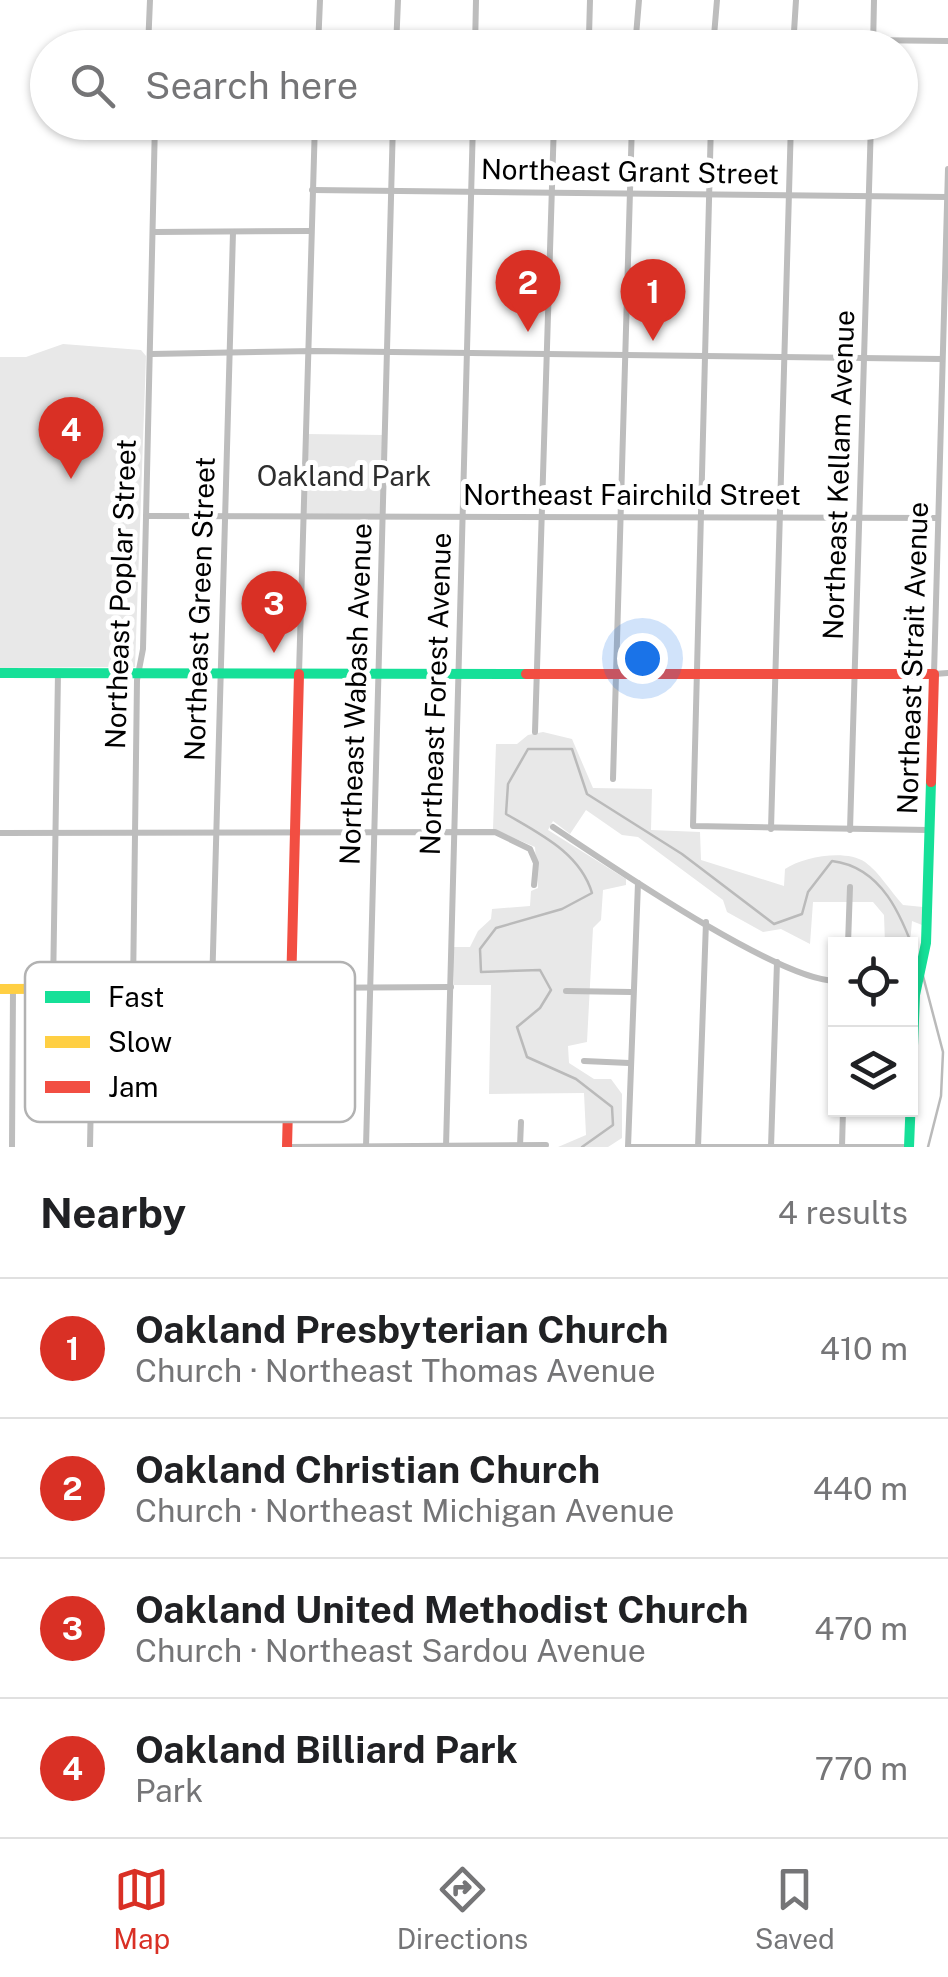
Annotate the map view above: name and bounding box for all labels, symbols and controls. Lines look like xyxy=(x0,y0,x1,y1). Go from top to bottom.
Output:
search box xyxy=(30,30,918,140)
icon: search xyxy=(65,58,120,113)
text: Search here xyxy=(145,63,358,108)
street label: Northeast Grant Street xyxy=(481,152,779,190)
pin: 2 xyxy=(496,250,560,332)
pin: 1 xyxy=(620,258,686,341)
street label: Northeast Kellam Avenue xyxy=(816,309,860,641)
pin: 4 xyxy=(38,396,104,479)
street label: Northeast Poplar Street xyxy=(98,438,142,750)
street label: Northeast Green Street xyxy=(177,456,221,762)
park label: Oakland Park xyxy=(257,459,431,492)
street label: Northeast Fairchild Street xyxy=(463,478,801,511)
street label: Northeast Strait Avenue xyxy=(890,501,934,815)
street label: Northeast Wabash Avenue xyxy=(333,522,377,866)
street label: Northeast Forest Avenue xyxy=(413,532,457,856)
pin: 3 xyxy=(242,570,306,653)
your location xyxy=(617,633,668,684)
map controls xyxy=(828,937,918,1117)
button: locate xyxy=(828,937,918,1027)
legend xyxy=(25,962,355,1122)
text: Fast xyxy=(108,980,164,1013)
text: Slow xyxy=(108,1025,172,1058)
button: layers xyxy=(828,1027,918,1117)
text: Jam xyxy=(108,1070,159,1103)
text: Nearby xyxy=(40,1188,186,1237)
text: 4 results xyxy=(778,1194,908,1231)
text: Oakland Presbyterian Church xyxy=(135,1307,669,1352)
text: 1 xyxy=(66,1330,79,1367)
text: 410 m xyxy=(820,1330,908,1367)
text: Church · Northeast Thomas Avenue xyxy=(135,1352,656,1389)
text: Oakland Christian Church xyxy=(135,1447,600,1492)
text: 2 xyxy=(62,1470,83,1507)
text: 440 m xyxy=(813,1470,908,1507)
text: Church · Northeast Michigan Avenue xyxy=(135,1492,674,1529)
text: Oakland United Methodist Church xyxy=(135,1587,749,1632)
text: 3 xyxy=(62,1610,83,1647)
text: 470 m xyxy=(814,1610,908,1647)
text: Church · Northeast Sardou Avenue xyxy=(135,1632,646,1669)
text: Oakland Billiard Park xyxy=(135,1727,518,1772)
text: 4 xyxy=(62,1750,83,1787)
text: 770 m xyxy=(815,1750,908,1787)
text: Park xyxy=(135,1772,203,1809)
tab: Map xyxy=(113,1862,170,1955)
tab: Directions xyxy=(397,1862,528,1955)
tab: Saved xyxy=(755,1862,835,1955)

